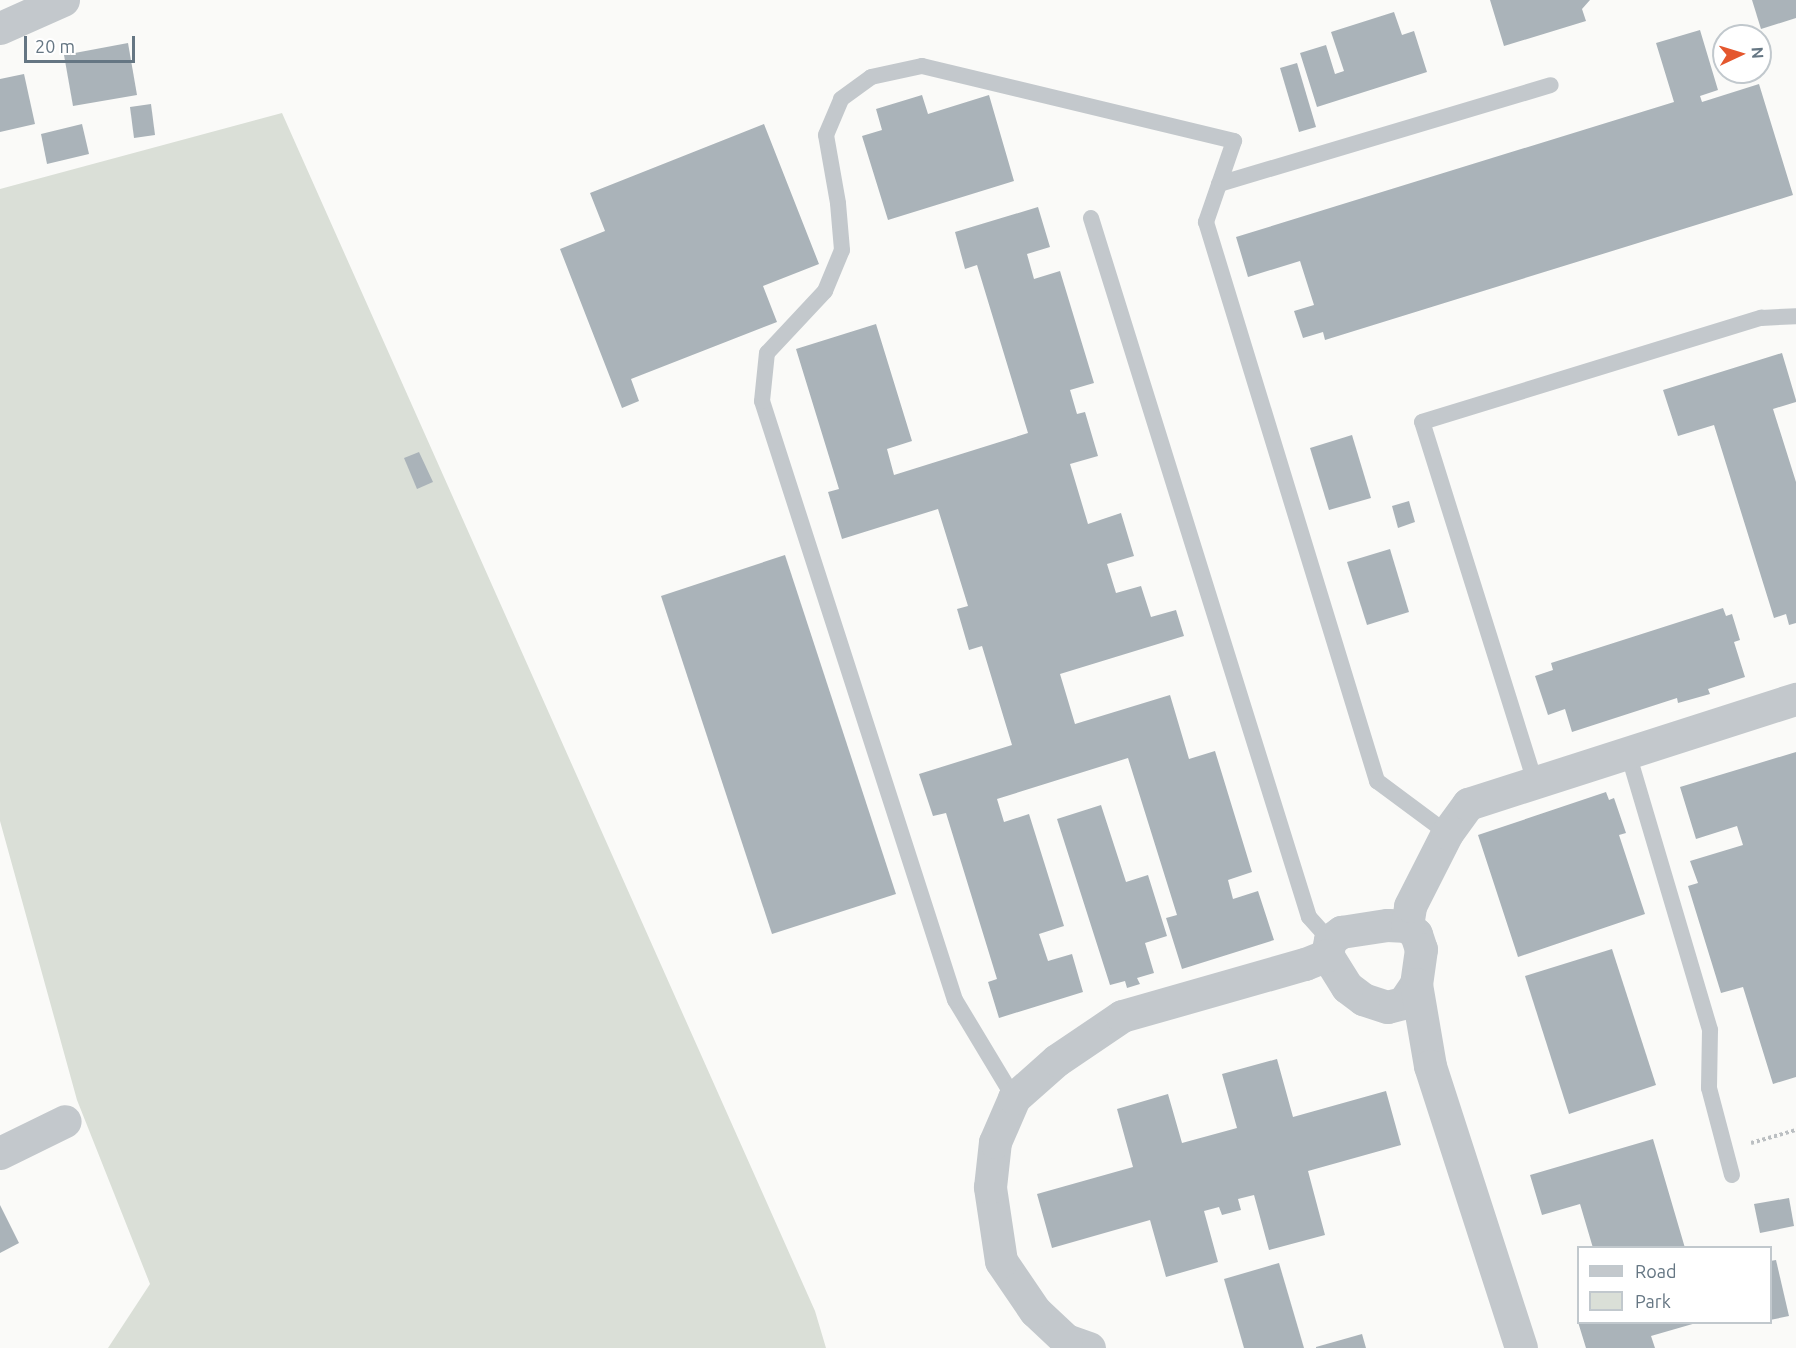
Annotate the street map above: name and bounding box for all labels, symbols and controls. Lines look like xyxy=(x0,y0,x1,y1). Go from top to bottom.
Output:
scale bar xyxy=(27,24,138,62)
north arrow xyxy=(1712,24,1772,84)
text: 20 m xyxy=(35,36,75,56)
text: N xyxy=(1749,46,1767,59)
legend xyxy=(1577,1246,1772,1324)
text: Road xyxy=(1635,1261,1677,1281)
text: Park xyxy=(1635,1291,1671,1311)

